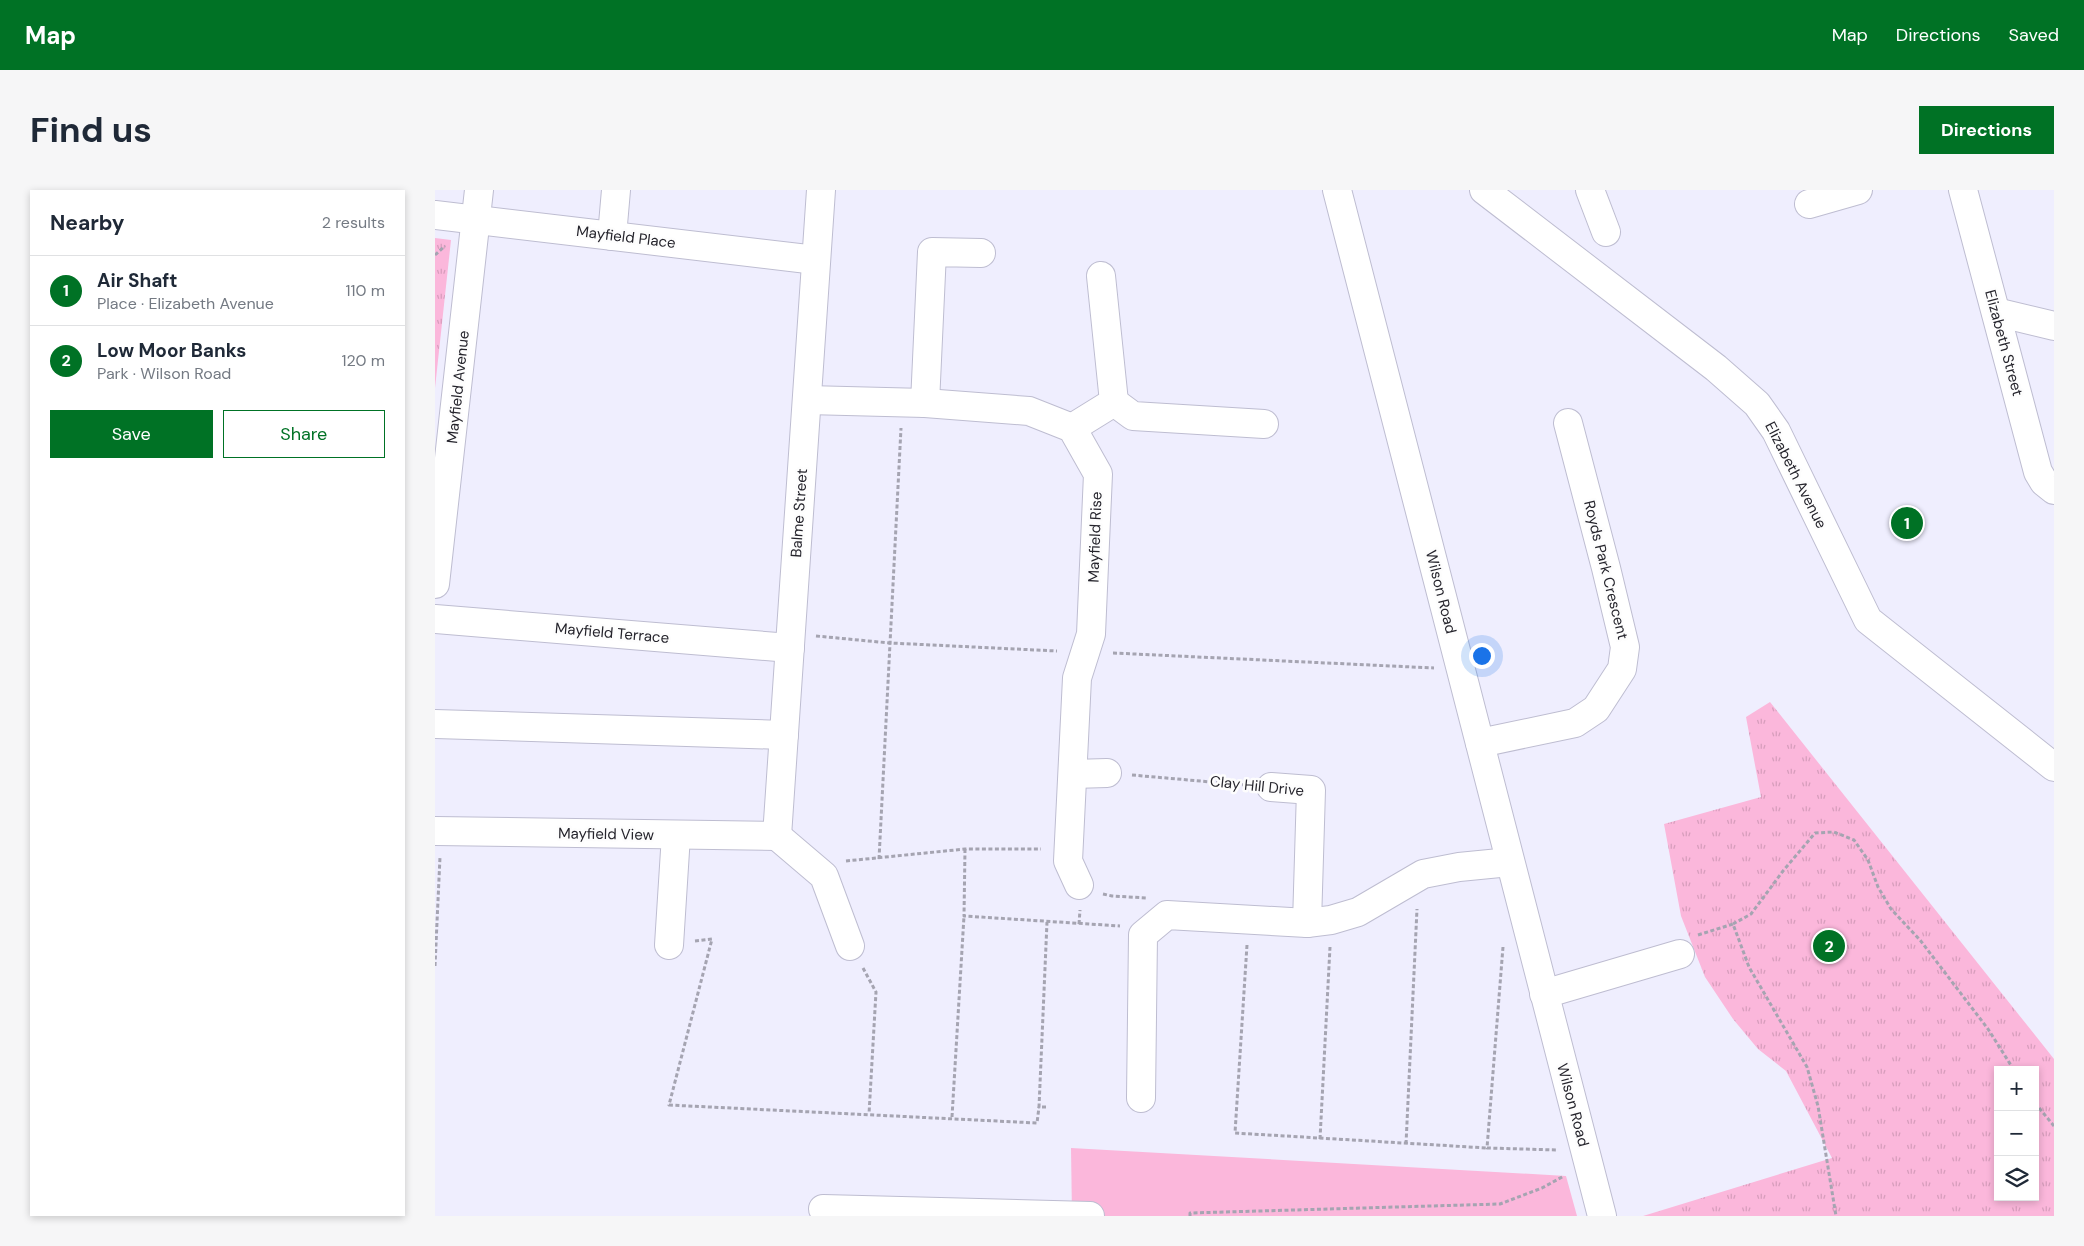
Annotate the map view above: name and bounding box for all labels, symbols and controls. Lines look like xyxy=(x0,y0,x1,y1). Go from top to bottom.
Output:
text: Map xyxy=(25,20,76,51)
text: Map xyxy=(1832,23,1868,47)
text: Directions xyxy=(1896,23,1981,47)
text: Saved xyxy=(2009,23,2059,47)
button: Directions xyxy=(1919,106,2054,154)
text: Find us xyxy=(30,107,152,153)
text: Nearby xyxy=(50,209,124,237)
text: 2 results xyxy=(322,212,385,233)
street label: Mayfield Place xyxy=(575,221,677,253)
text: Air Shaft xyxy=(97,268,178,293)
text: 1 xyxy=(63,280,69,301)
text: 110 m xyxy=(346,280,385,301)
street label: Elizabeth Street xyxy=(1980,288,2028,398)
text: Place · Elizabeth Avenue xyxy=(97,293,274,314)
street label: Mayfield Avenue xyxy=(442,329,474,445)
text: Low Moor Banks xyxy=(97,338,246,363)
text: 2 xyxy=(61,350,71,371)
text: 120 m xyxy=(341,350,385,371)
text: Park · Wilson Road xyxy=(97,363,231,384)
button: Save xyxy=(50,410,213,458)
button: Share xyxy=(223,410,385,458)
street label: Elizabeth Avenue xyxy=(1760,418,1832,532)
street label: Balme Street xyxy=(786,468,812,558)
street label: Mayfield Rise xyxy=(1083,491,1107,583)
street label: Royds Park Crescent xyxy=(1579,498,1633,642)
pin: 1 xyxy=(1891,504,1923,542)
street label: Wilson Road xyxy=(1421,548,1461,636)
street label: Mayfield Terrace xyxy=(554,618,670,648)
your location xyxy=(1469,643,1495,669)
street label: Clay Hill Drive xyxy=(1209,771,1305,801)
street label: Mayfield View xyxy=(558,823,655,845)
pin: 2 xyxy=(1813,927,1845,965)
street label: Wilson Road xyxy=(1552,1061,1594,1149)
map controls xyxy=(1994,1066,2039,1201)
button: + xyxy=(1994,1066,2039,1111)
button: − xyxy=(1994,1111,2039,1156)
button: layers xyxy=(1994,1156,2039,1201)

